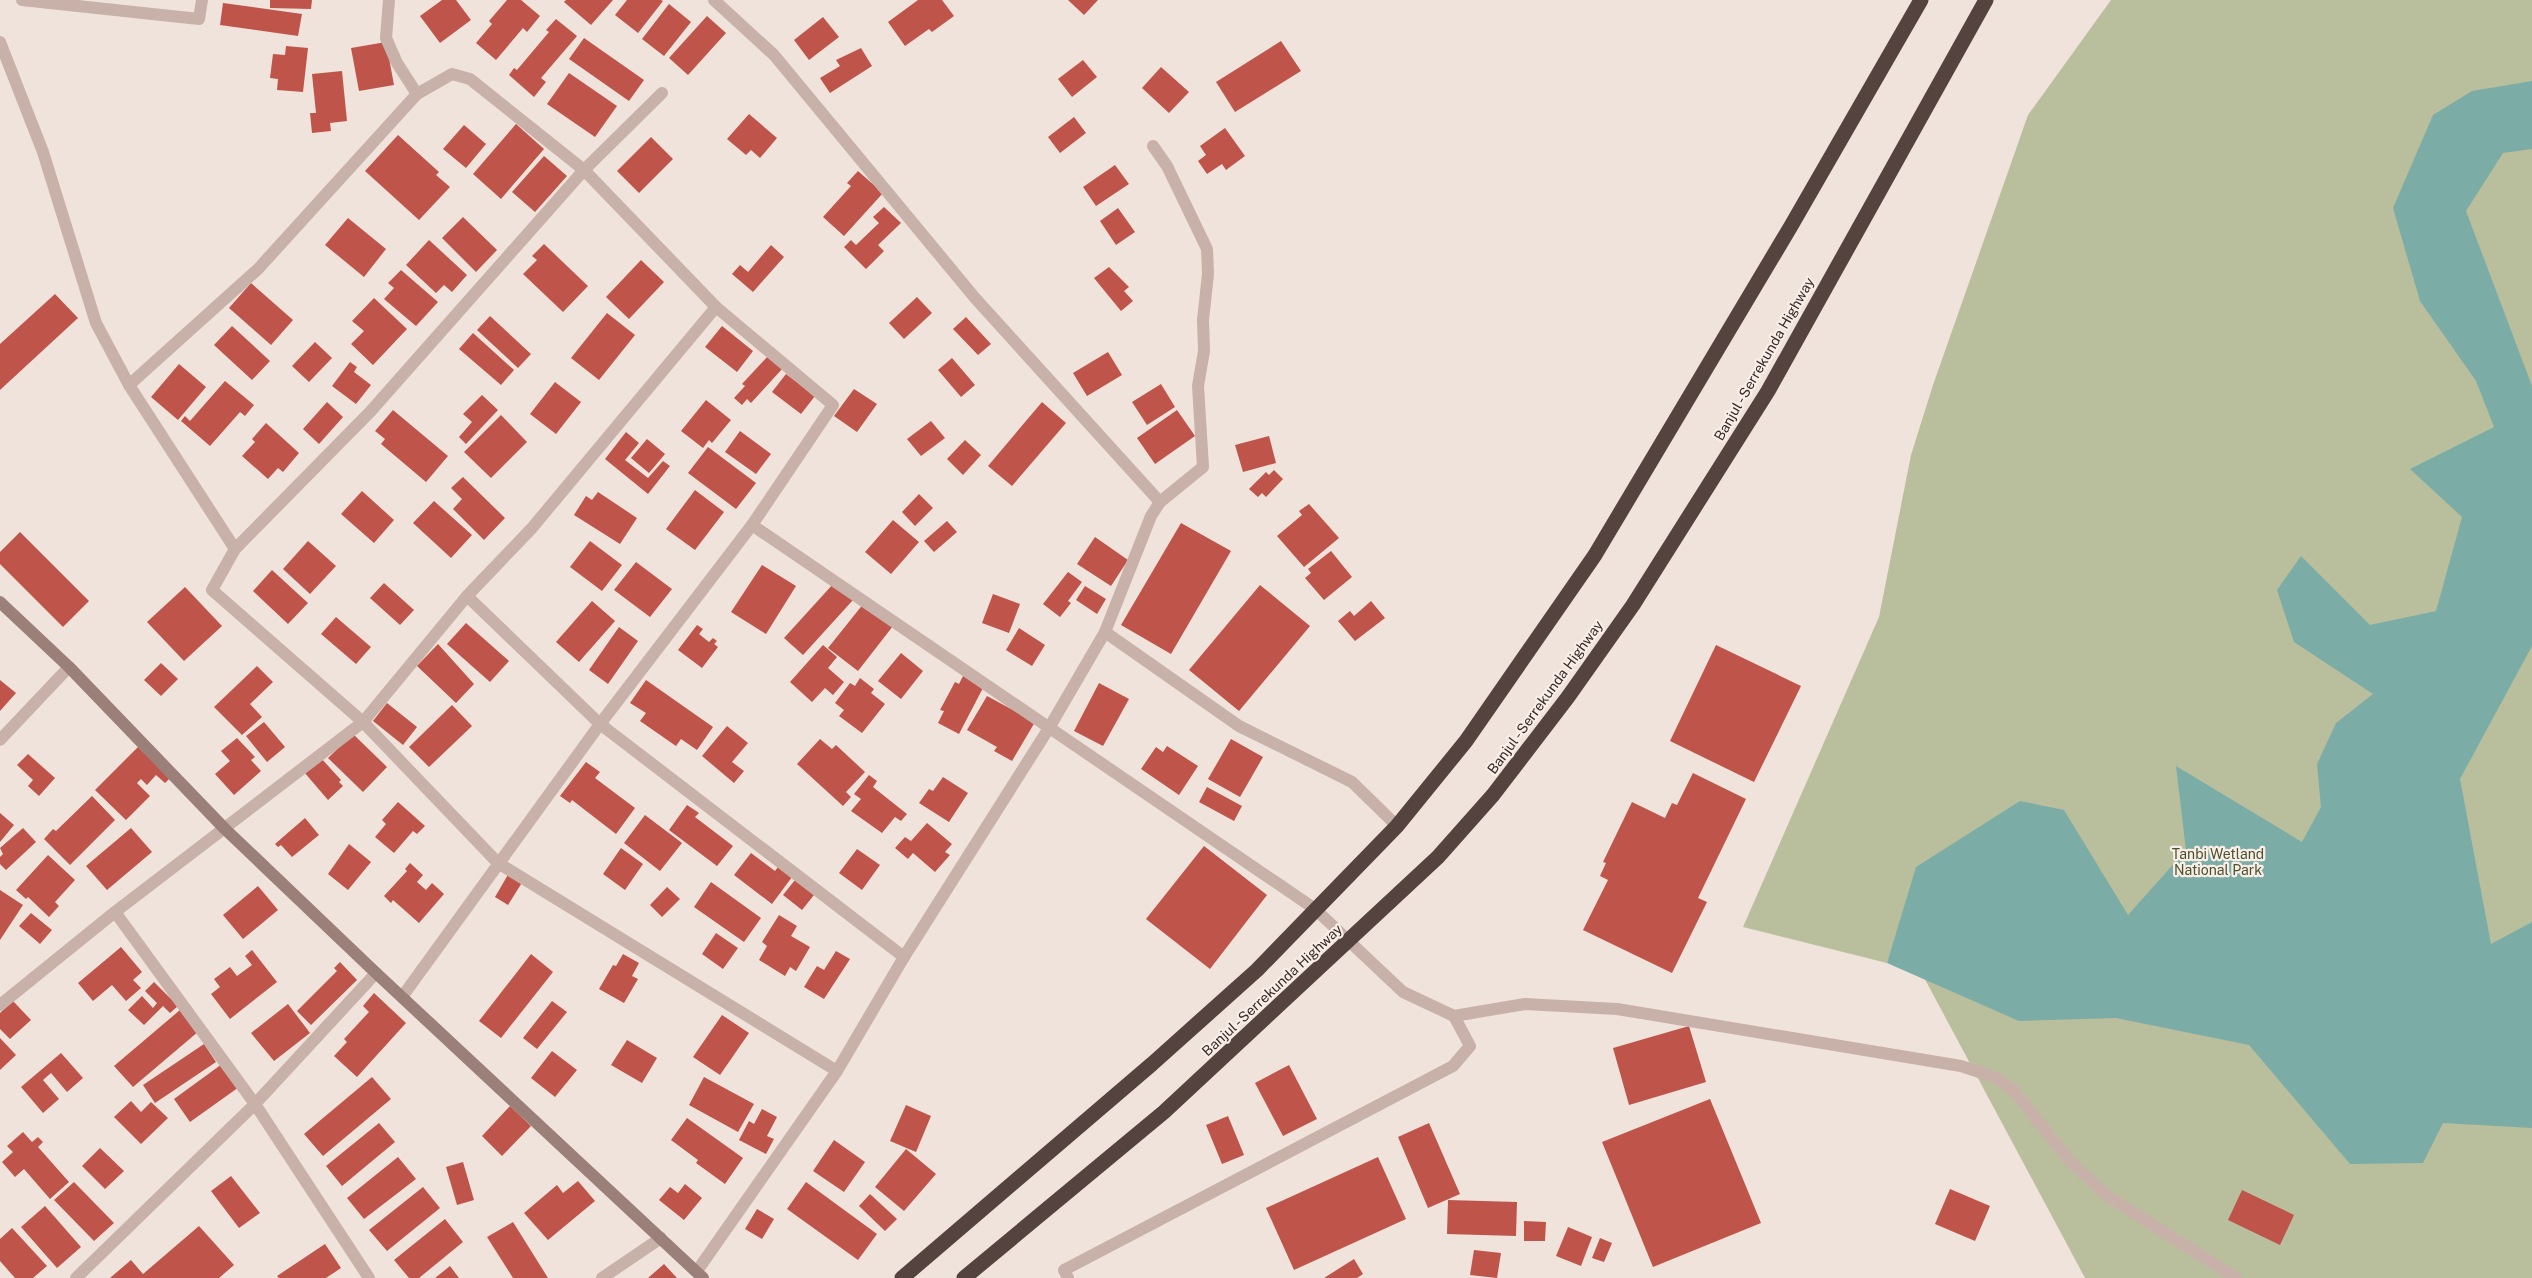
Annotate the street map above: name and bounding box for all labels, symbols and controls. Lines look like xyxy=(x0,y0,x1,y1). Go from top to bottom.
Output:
street label: Banjul - Serrekunda Highway xyxy=(1711,274,1818,443)
street label: Banjul - Serrekunda Highway xyxy=(1484,617,1606,777)
park label: Tanbi Wetland National Park xyxy=(2172,846,2264,878)
street label: Banjul - Serrekunda Highway xyxy=(1199,921,1346,1059)

